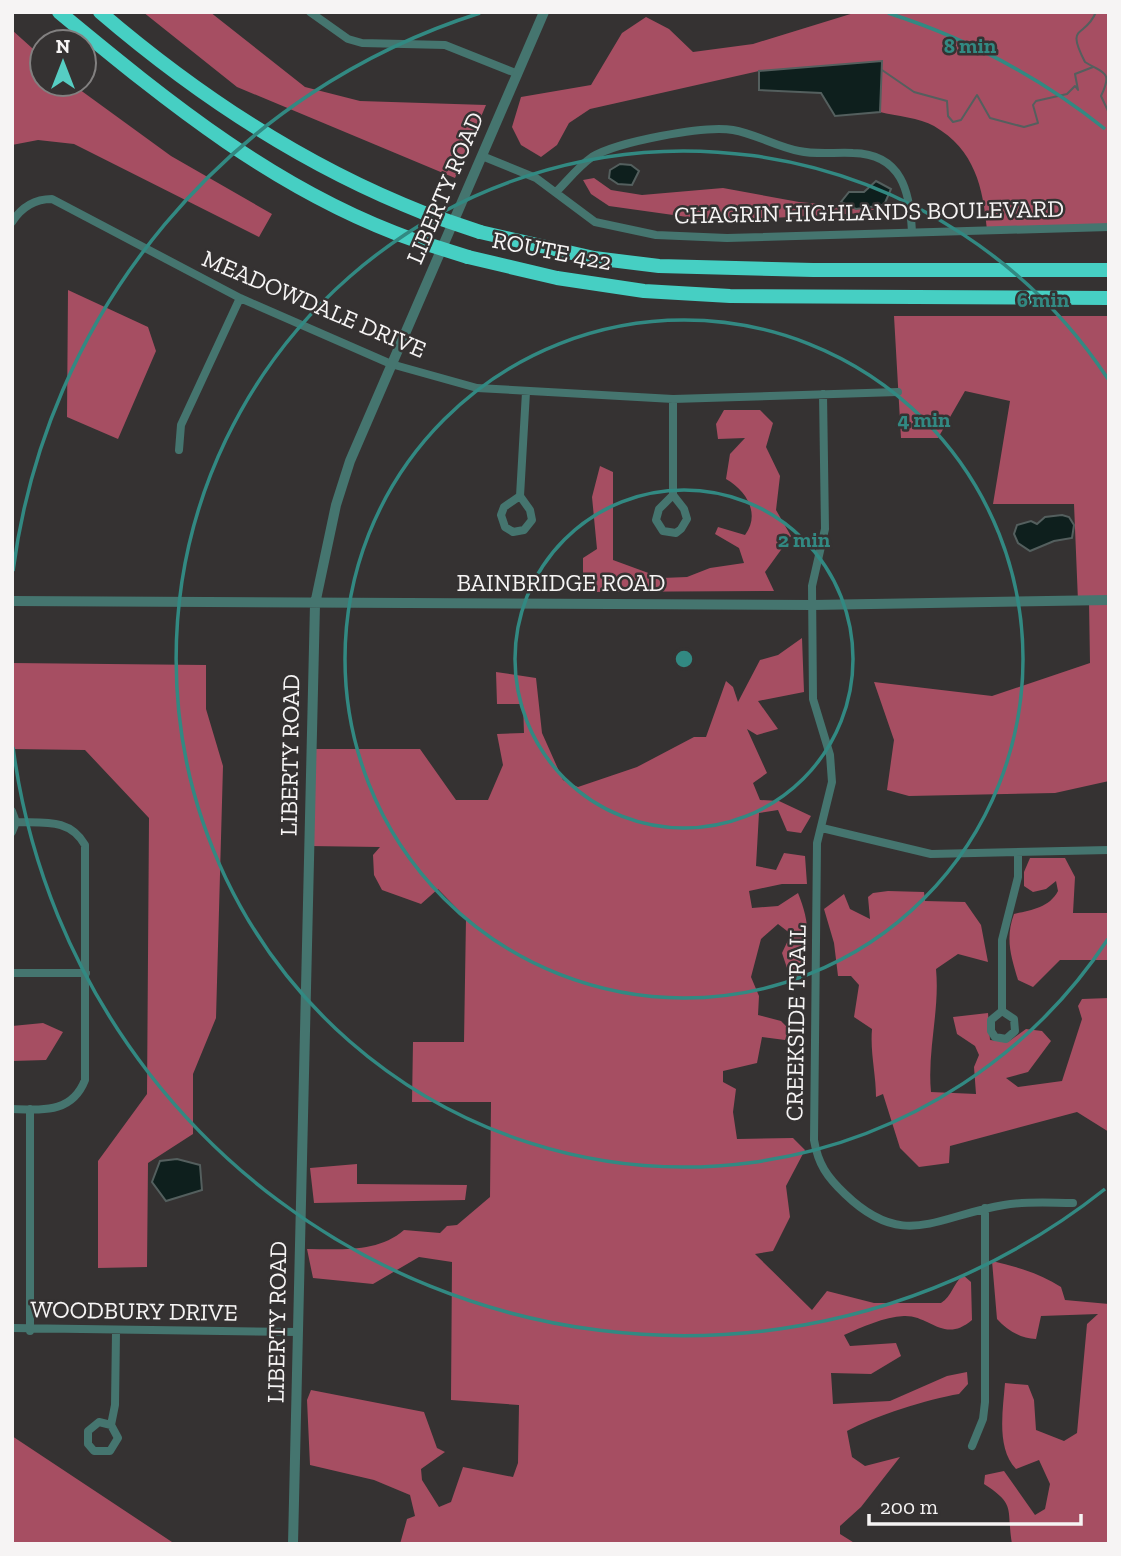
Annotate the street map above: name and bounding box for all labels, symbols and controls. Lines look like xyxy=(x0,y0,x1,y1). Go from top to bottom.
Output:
north arrow xyxy=(28,28,98,98)
text: 8 min xyxy=(944,33,997,58)
text: N xyxy=(56,35,70,58)
street label: LIBERTY ROAD xyxy=(400,107,490,268)
street label: CHAGRIN HIGHLANDS BOULEVARD xyxy=(674,194,1064,229)
street label: ROUTE 422 xyxy=(490,225,614,276)
street label: MEADOWDALE DRIVE xyxy=(198,243,431,364)
text: 6 min xyxy=(1017,287,1070,312)
text: 4 min xyxy=(897,407,951,432)
text: 2 min xyxy=(778,527,831,552)
street label: BAINBRIDGE ROAD xyxy=(456,568,666,597)
centre of rings xyxy=(672,647,696,671)
street label: LIBERTY ROAD xyxy=(274,674,305,836)
street label: CREEKSIDE TRAIL xyxy=(779,925,812,1121)
street label: LIBERTY ROAD xyxy=(261,1241,292,1403)
street label: WOODBURY DRIVE xyxy=(30,1294,238,1327)
scale bar xyxy=(869,1482,1081,1526)
text: 200 m xyxy=(880,1494,938,1519)

